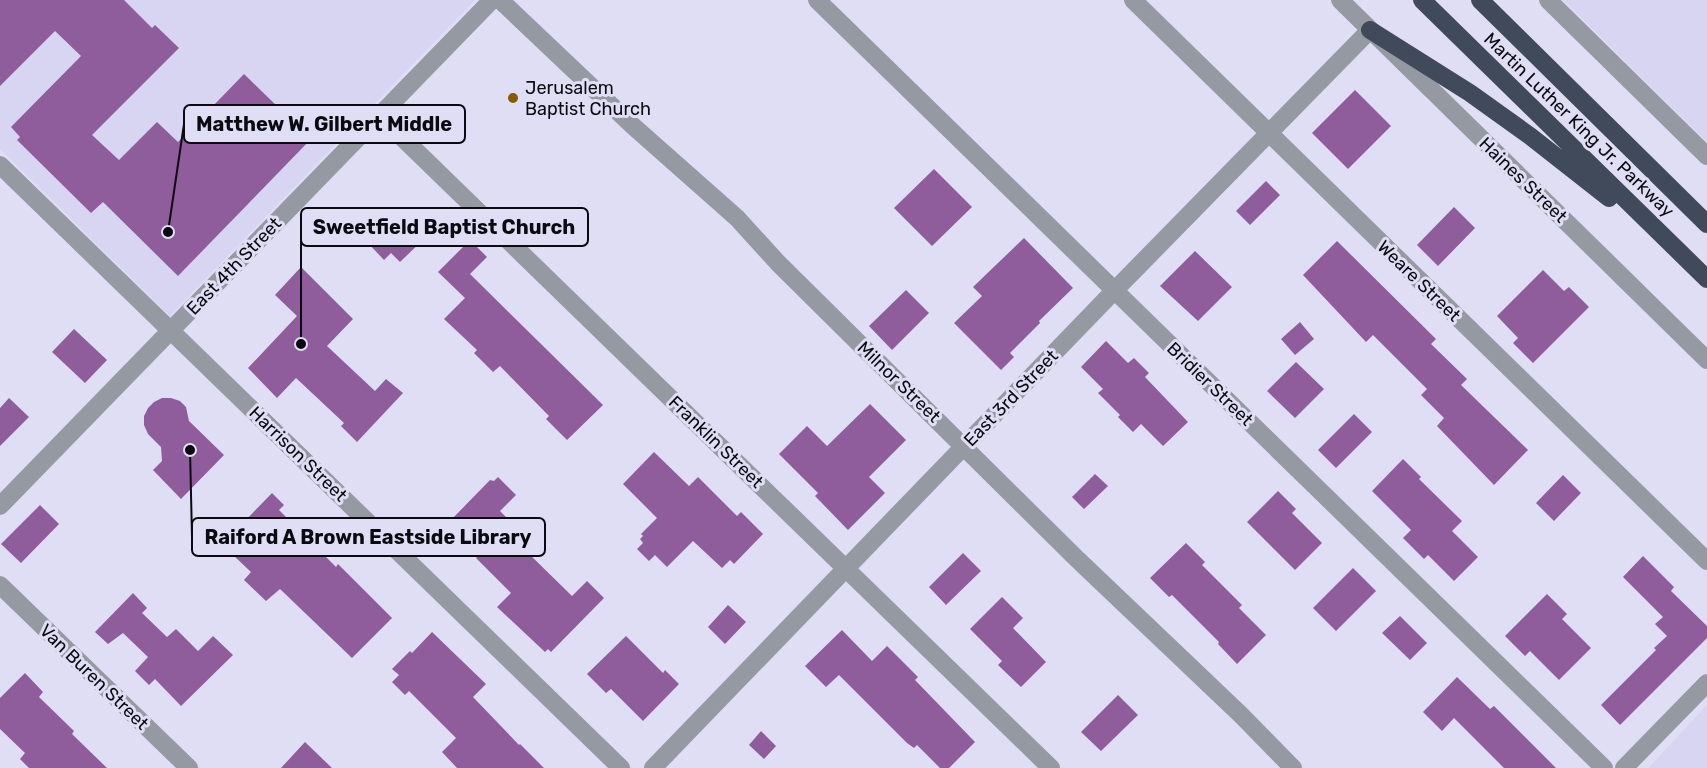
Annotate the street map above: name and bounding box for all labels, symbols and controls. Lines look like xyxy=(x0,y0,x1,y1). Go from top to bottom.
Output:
street label: Martin Luther King Jr. Parkway xyxy=(1479,28,1679,222)
place label: Jerusalem Baptist Church xyxy=(525,77,651,120)
marker: Jerusalem Baptist Church xyxy=(506,91,520,105)
callout: Matthew W. Gilbert Middle xyxy=(184,105,465,143)
text: Matthew W. Gilbert Middle xyxy=(196,112,452,136)
street label: Haines Street xyxy=(1474,133,1572,227)
callout: Sweetfield Baptist Church xyxy=(301,208,588,246)
street label: East 4th Street xyxy=(182,213,286,319)
text: Sweetfield Baptist Church xyxy=(313,215,575,239)
street label: Weare Street xyxy=(1373,236,1465,326)
street label: Milnor Street xyxy=(853,337,945,427)
street label: Bridier Street xyxy=(1162,337,1258,431)
street label: East 3rd Street xyxy=(959,345,1063,451)
street label: Franklin Street xyxy=(664,391,768,493)
street label: Harrison Street xyxy=(244,402,352,506)
callout: Raiford A Brown Eastside Library xyxy=(192,518,545,556)
text: Raiford A Brown Eastside Library xyxy=(204,525,532,549)
street label: Van Buren Street xyxy=(35,619,153,735)

